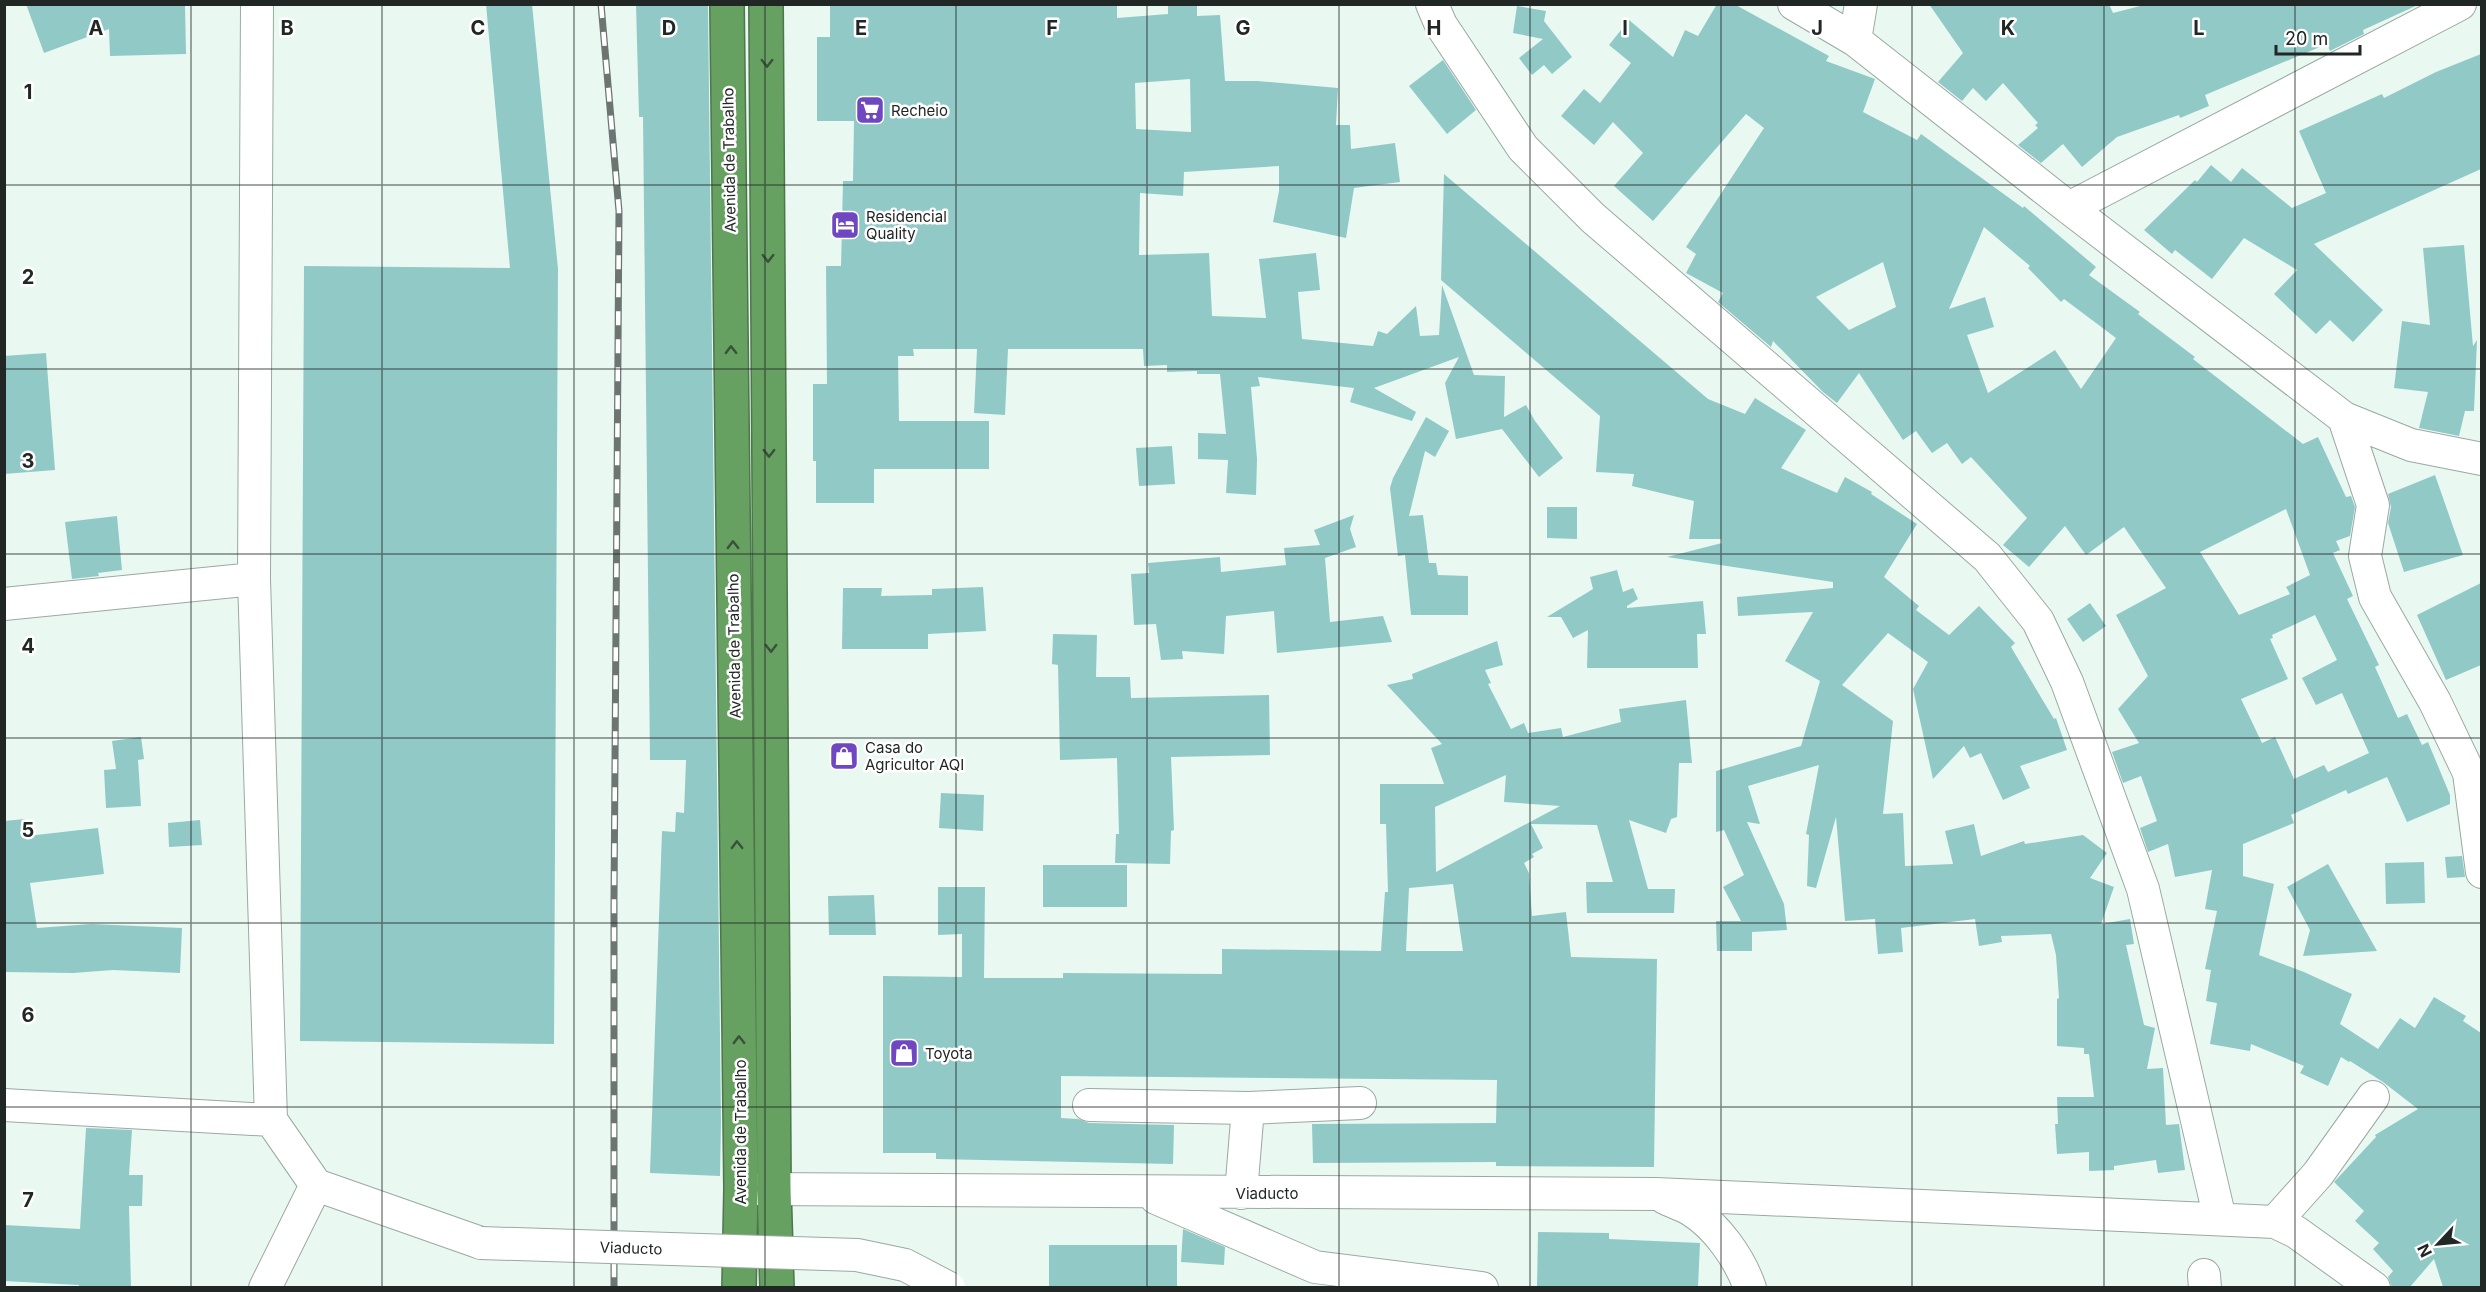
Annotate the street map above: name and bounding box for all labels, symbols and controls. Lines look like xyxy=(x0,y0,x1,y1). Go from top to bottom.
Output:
text: A xyxy=(89,16,104,40)
text: B xyxy=(280,16,294,40)
text: C xyxy=(471,16,485,40)
text: D xyxy=(662,16,676,40)
text: E xyxy=(855,16,867,40)
text: F xyxy=(1046,16,1058,40)
text: G xyxy=(1235,16,1251,40)
text: H xyxy=(1427,16,1441,40)
text: I xyxy=(1622,16,1628,40)
text: J xyxy=(1811,16,1823,40)
text: K xyxy=(2001,16,2015,40)
text: L xyxy=(2193,16,2205,40)
scale bar xyxy=(2276,18,2360,56)
text: 20 m xyxy=(2285,28,2328,49)
one-way arrow xyxy=(761,58,773,67)
text: 1 xyxy=(24,80,32,104)
street label: Avenida de Trabalho xyxy=(718,87,740,233)
supermarket icon: Recheio xyxy=(854,94,886,126)
place label: Recheio xyxy=(891,101,948,120)
place label: Residencial Quality xyxy=(866,207,947,243)
hotel icon: Residencial Quality xyxy=(829,209,861,241)
one-way arrow xyxy=(762,253,774,262)
text: 2 xyxy=(22,265,34,289)
one-way arrow xyxy=(725,346,737,355)
one-way arrow xyxy=(763,448,775,457)
text: 3 xyxy=(22,449,34,473)
one-way arrow xyxy=(727,541,739,550)
street label: Avenida de Trabalho xyxy=(723,573,745,719)
text: 4 xyxy=(21,634,35,658)
one-way arrow xyxy=(764,643,777,652)
place label: Casa do Agricultor AQI xyxy=(865,738,964,774)
shop icon: Casa do Agricultor AQI xyxy=(828,740,860,772)
text: 5 xyxy=(22,818,34,842)
one-way arrow xyxy=(730,841,743,850)
text: 6 xyxy=(22,1003,35,1027)
one-way arrow xyxy=(733,1036,745,1045)
shop icon: Toyota xyxy=(888,1037,920,1069)
place label: Toyota xyxy=(925,1044,973,1063)
street label: Avenida de Trabalho xyxy=(731,1060,750,1204)
street label: Viaducto xyxy=(1236,1184,1298,1203)
text: 7 xyxy=(22,1188,34,1212)
north arrow xyxy=(2408,1214,2468,1274)
street label: Viaducto xyxy=(599,1237,663,1259)
text: N xyxy=(2413,1241,2436,1260)

